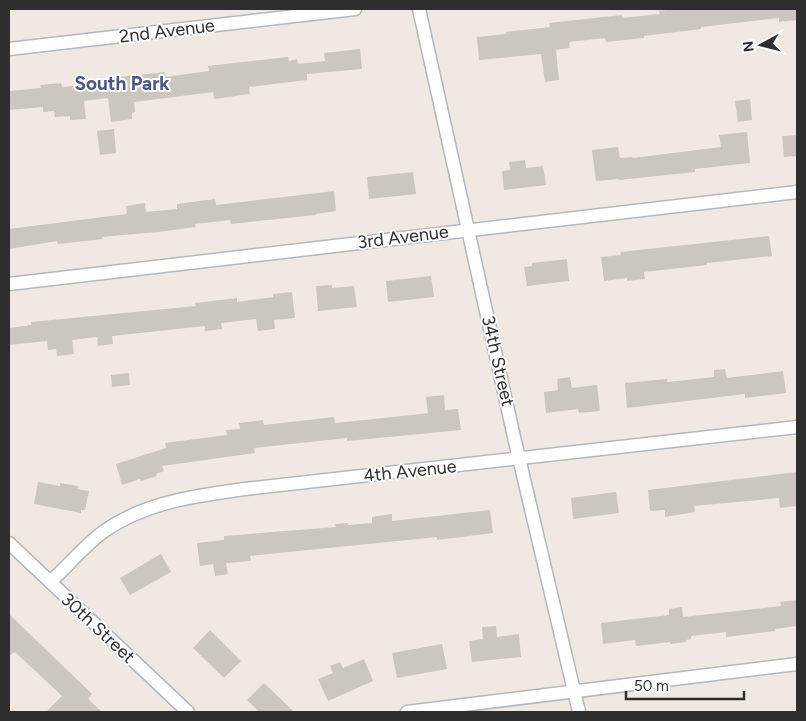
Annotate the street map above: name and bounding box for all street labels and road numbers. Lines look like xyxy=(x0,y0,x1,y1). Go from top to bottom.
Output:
street label: 2nd Avenue xyxy=(118,14,216,48)
street label: 3rd Avenue xyxy=(356,220,450,254)
street label: 34th Street xyxy=(477,313,519,409)
street label: 4th Avenue xyxy=(362,455,458,487)
street label: 30th Street xyxy=(56,588,140,668)

